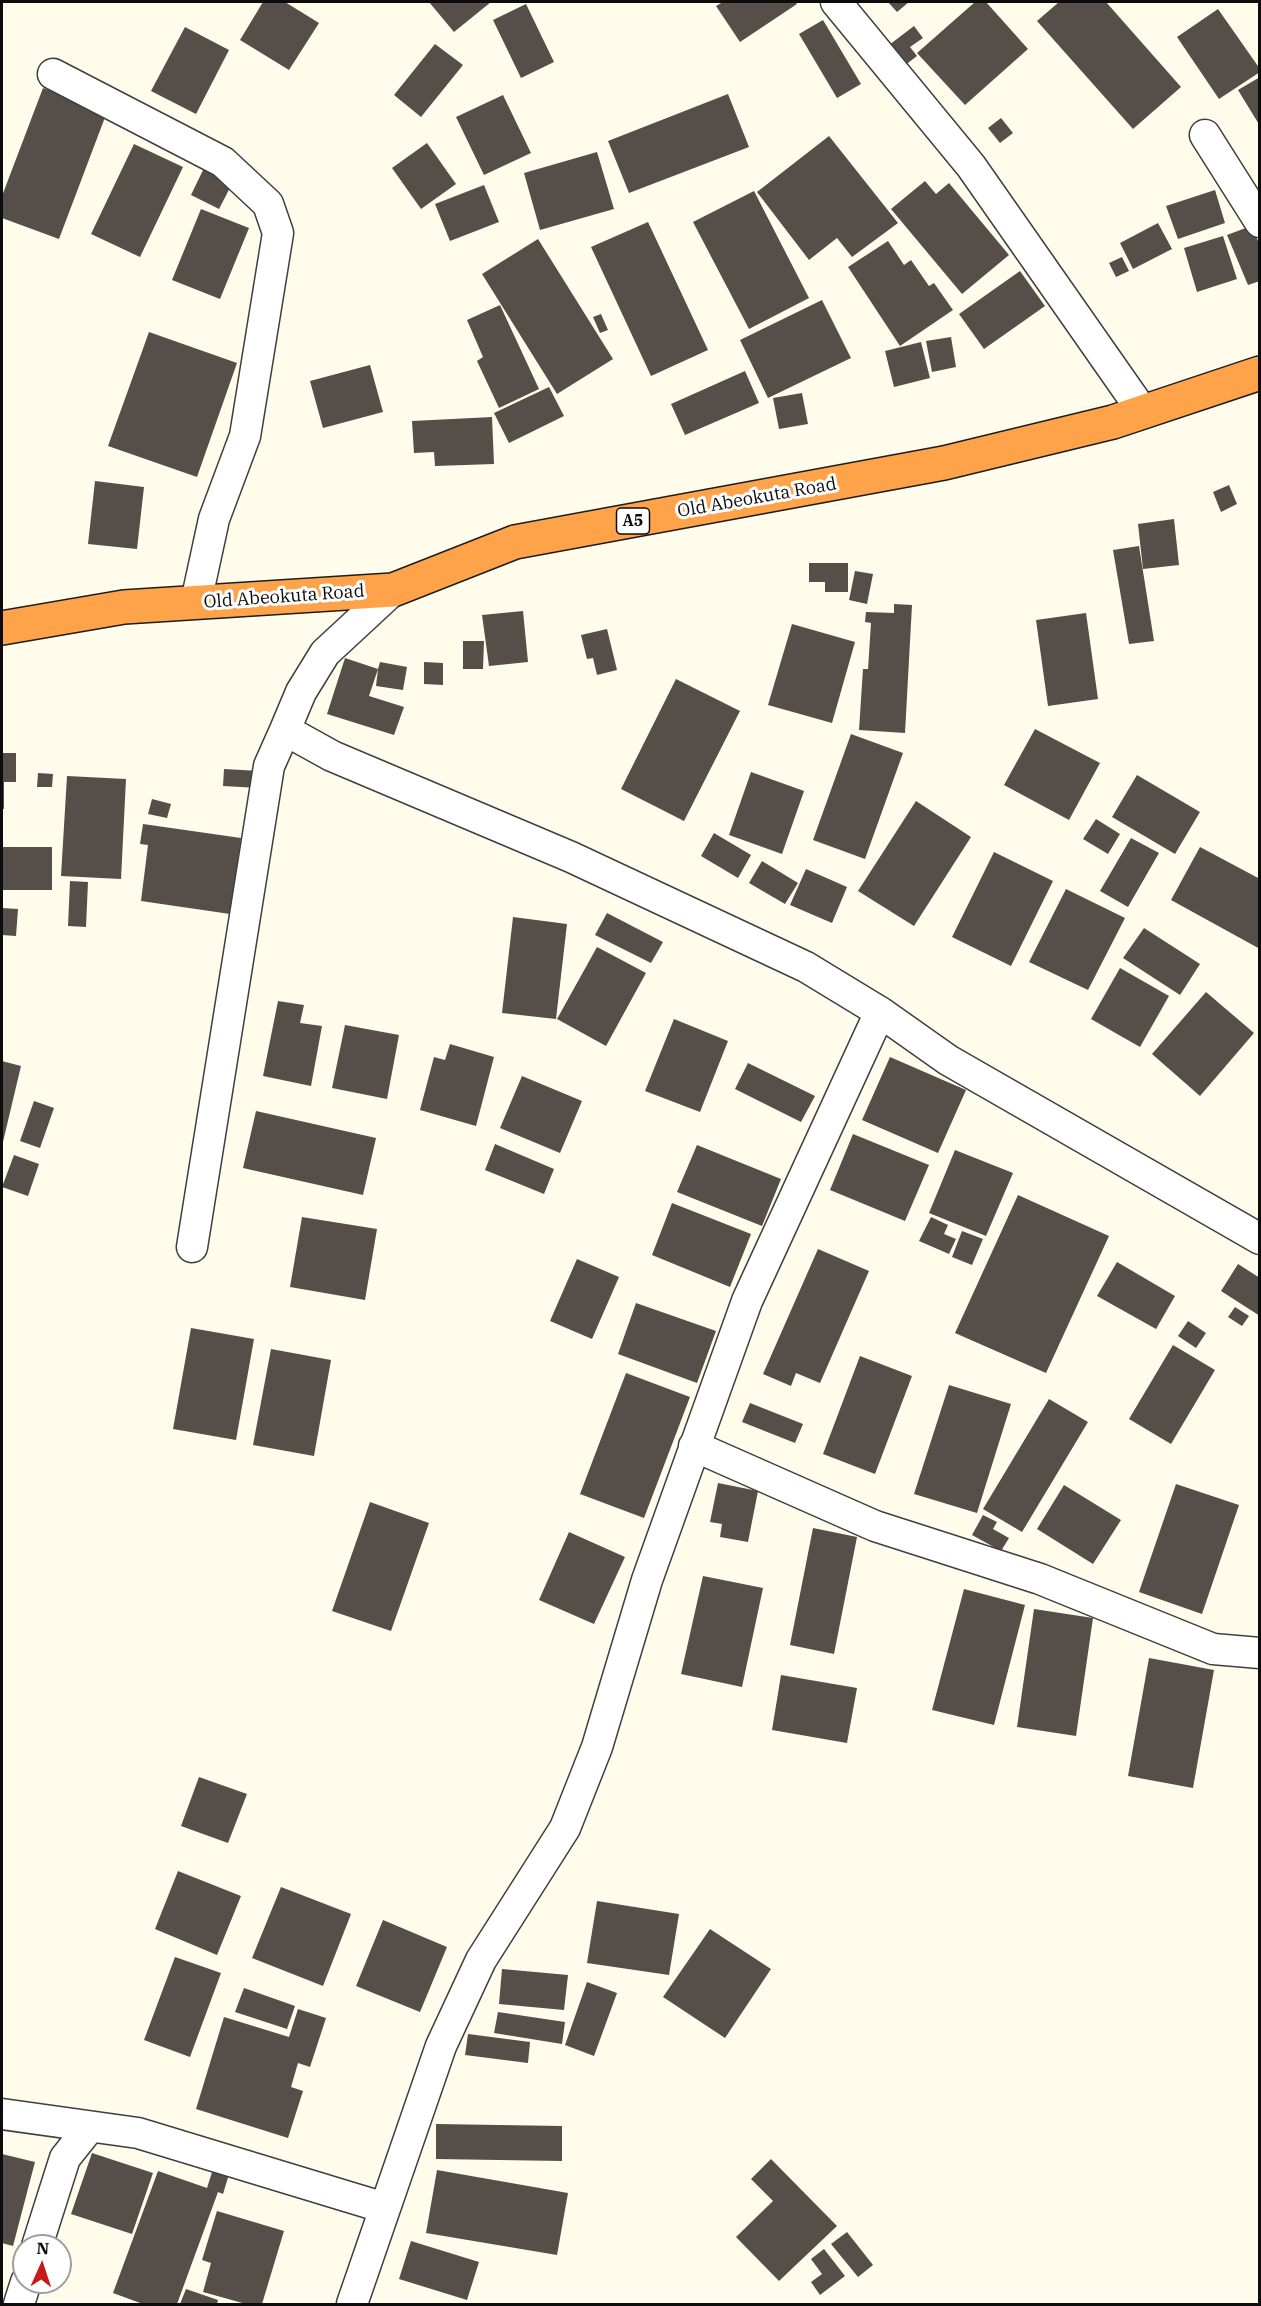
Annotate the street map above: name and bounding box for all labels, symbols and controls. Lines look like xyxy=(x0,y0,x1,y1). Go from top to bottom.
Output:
street label: Old Abeokuta Road xyxy=(676,473,838,523)
road number: A5 xyxy=(616,508,650,534)
street label: Old Abeokuta Road xyxy=(203,581,365,613)
north arrow xyxy=(12,2234,72,2294)
text: N xyxy=(36,2238,50,2258)

